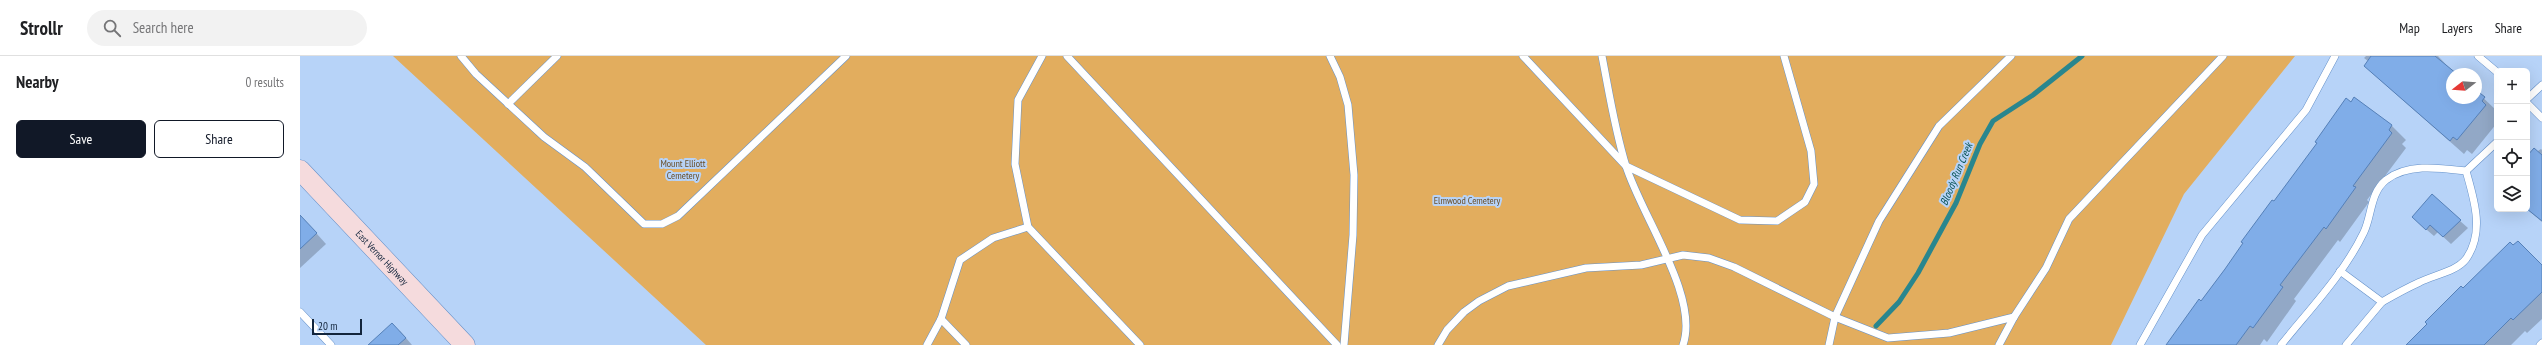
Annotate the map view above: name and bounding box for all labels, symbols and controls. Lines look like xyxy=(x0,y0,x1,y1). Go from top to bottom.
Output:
search box xyxy=(87,10,367,46)
text: Strollr xyxy=(20,16,63,40)
icon: search xyxy=(101,17,123,39)
text: Search here xyxy=(133,18,194,37)
text: Map xyxy=(2399,19,2420,37)
text: Layers xyxy=(2442,19,2473,37)
text: Share xyxy=(2495,19,2522,37)
north arrow xyxy=(2446,68,2482,104)
map controls xyxy=(2494,68,2530,212)
button: + xyxy=(2494,68,2530,104)
text: Nearby xyxy=(16,71,59,93)
text: 0 results xyxy=(245,74,284,91)
button: − xyxy=(2494,104,2530,140)
button: Save xyxy=(16,120,146,158)
button: Share xyxy=(154,120,284,158)
water label: Bloody Run Creek xyxy=(1937,139,1976,207)
button: locate xyxy=(2494,140,2530,176)
park label: Mount Elliott Cemetery xyxy=(660,157,706,182)
button: layers xyxy=(2494,176,2530,212)
park label: Elmwood Cemetery xyxy=(1434,194,1500,207)
street label: East Vernor Highway xyxy=(353,227,412,288)
scale bar xyxy=(312,317,362,336)
text: 20 m xyxy=(318,319,337,333)

